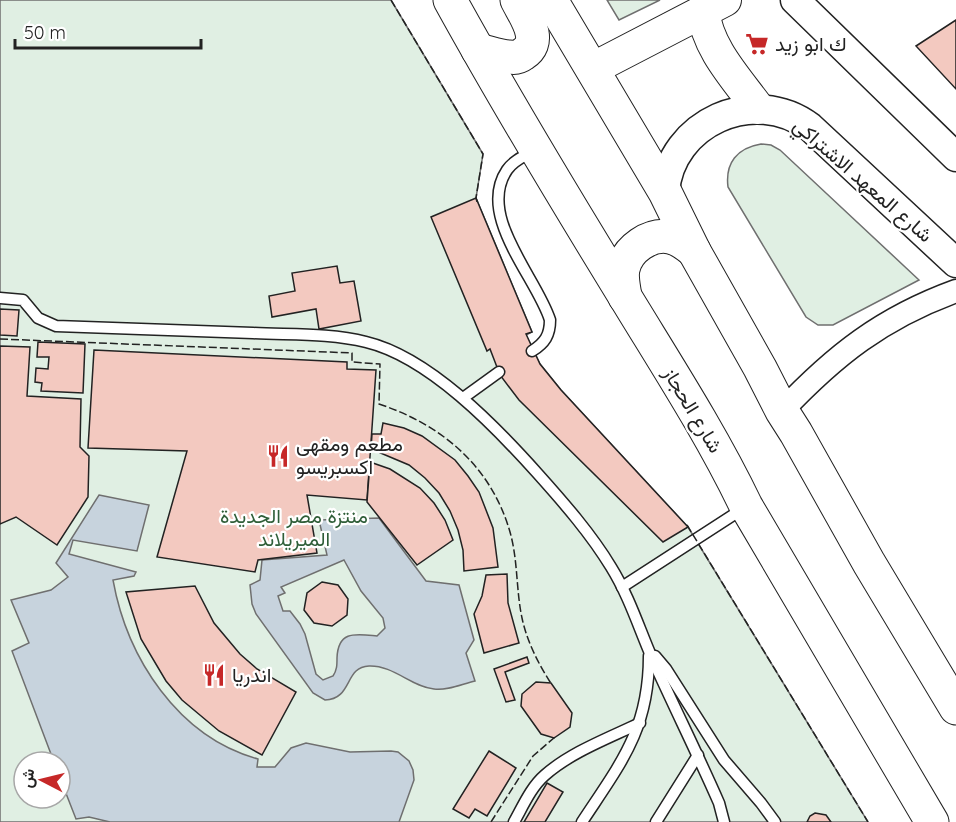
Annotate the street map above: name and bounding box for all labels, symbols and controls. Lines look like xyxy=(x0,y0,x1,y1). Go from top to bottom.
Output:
scale bar xyxy=(15,12,201,50)
text: 50 m xyxy=(24,21,66,44)
supermarket icon: ك ابو زيد xyxy=(744,31,770,57)
place label: ك ابو زيد xyxy=(775,31,847,57)
street label: شارع المعهد الاشتراكي xyxy=(785,112,938,251)
street label: شارع الحجاز xyxy=(656,362,729,458)
place label: مطعم ومقهى اكسبريسو xyxy=(296,431,403,480)
restaurant icon: مطعم ومقهى اكسبريسو xyxy=(265,443,291,469)
park label: منتزة مصر الجديدة الميريلاند xyxy=(220,503,368,552)
restaurant icon: اندريا xyxy=(201,662,227,688)
place label: اندريا xyxy=(232,662,271,688)
north arrow xyxy=(12,750,72,810)
text: ش xyxy=(16,767,38,789)

